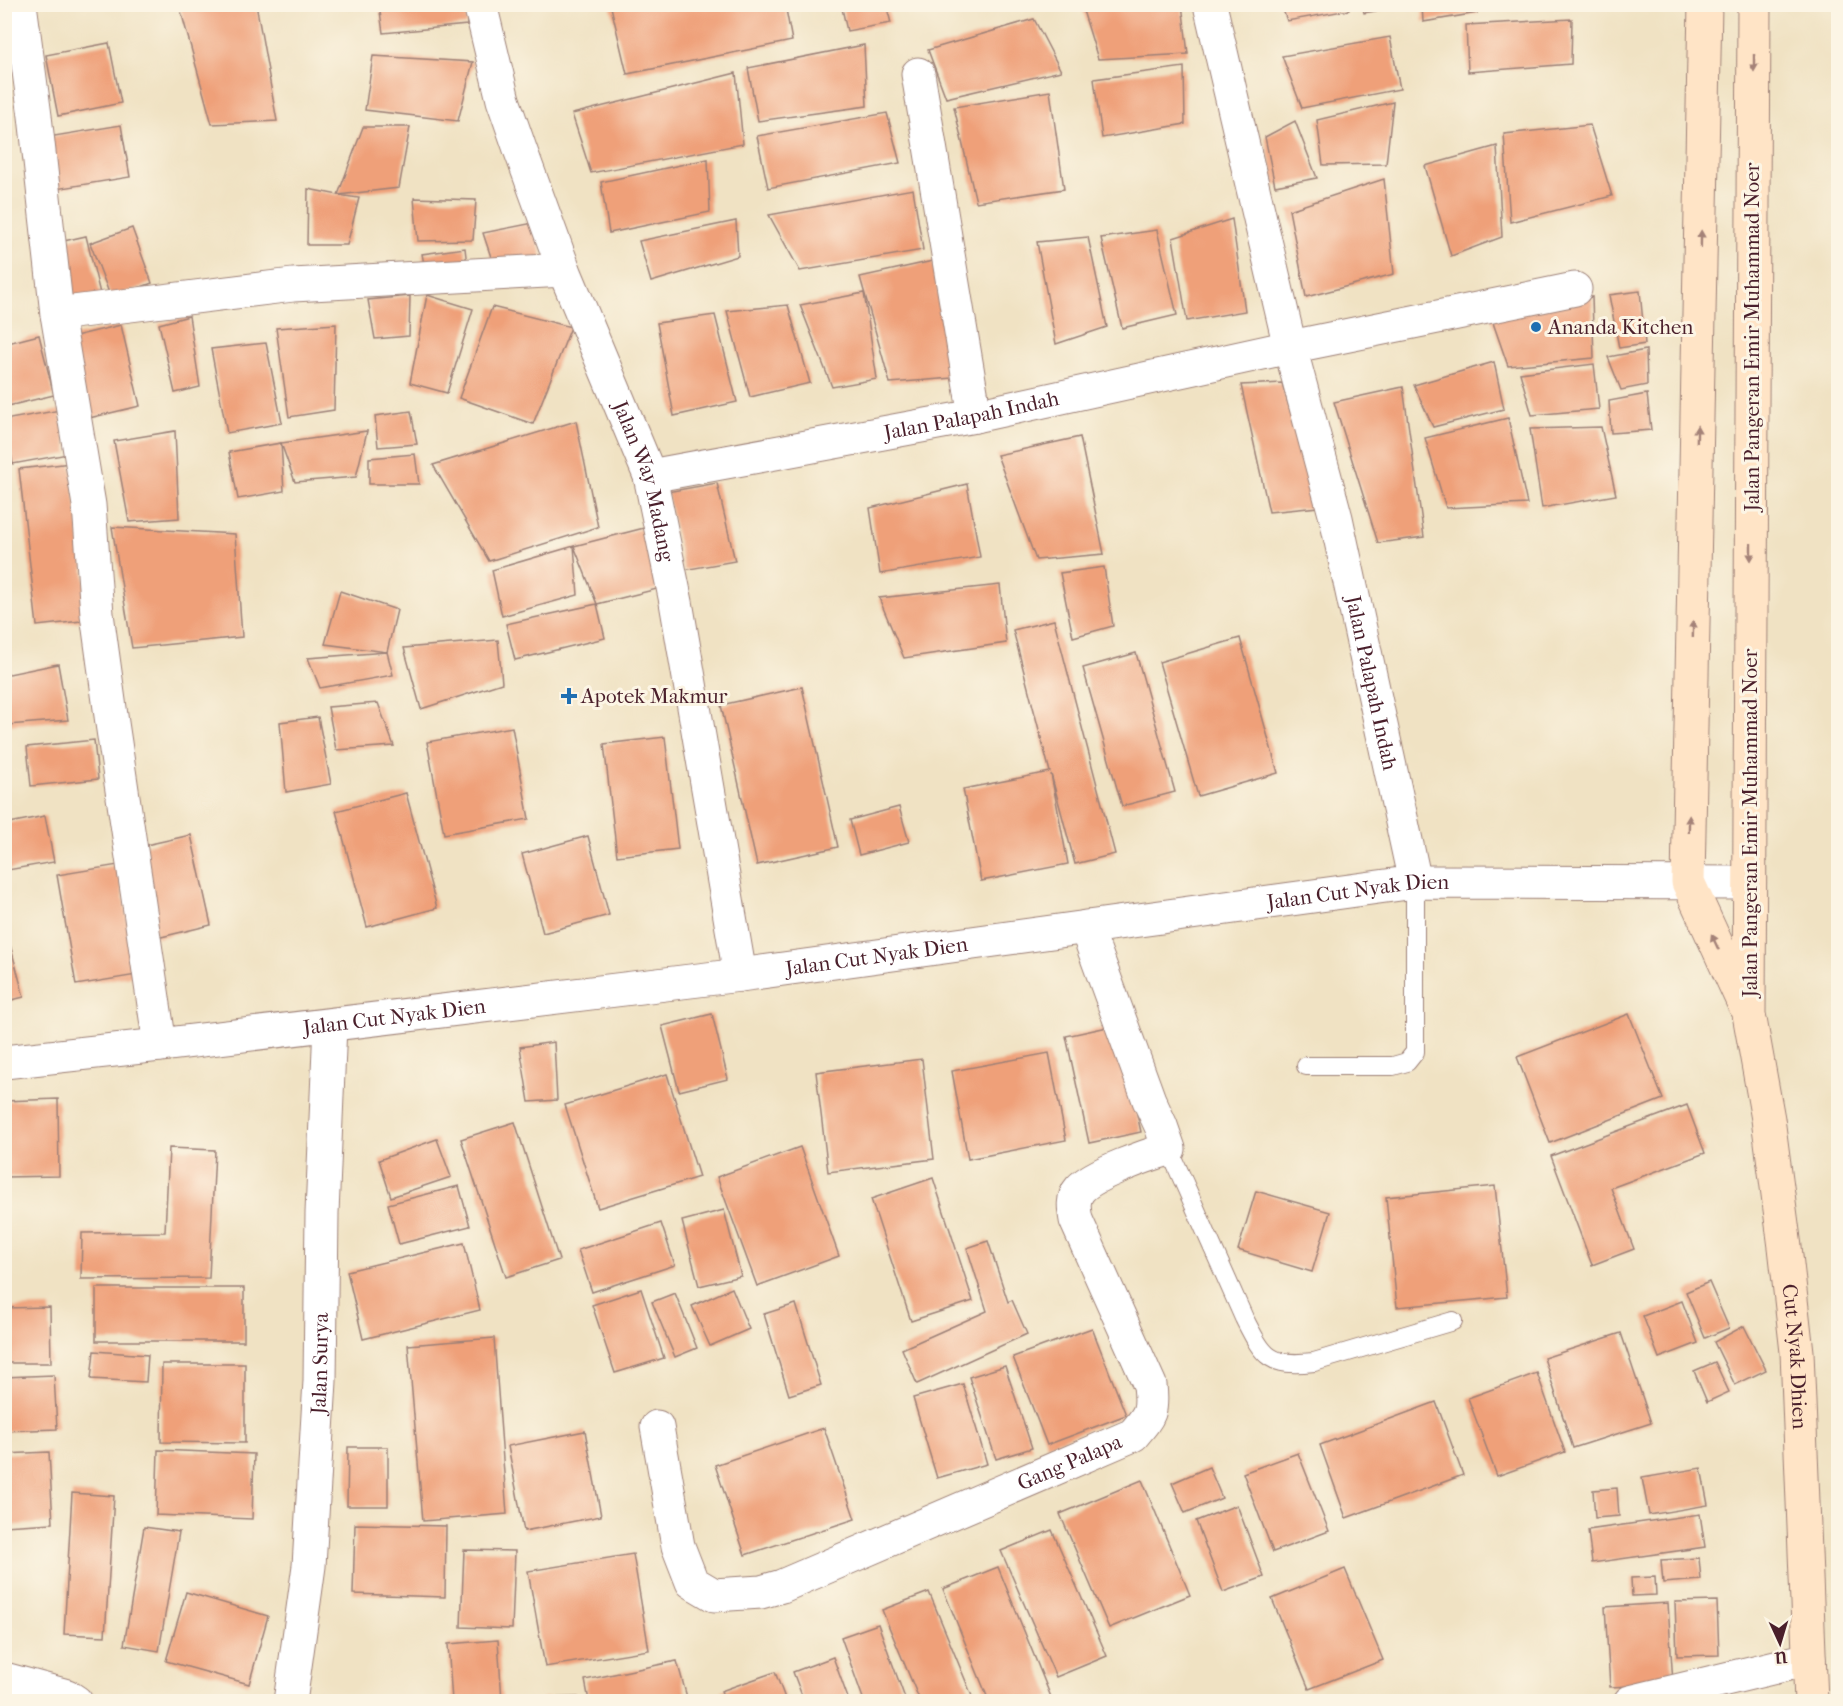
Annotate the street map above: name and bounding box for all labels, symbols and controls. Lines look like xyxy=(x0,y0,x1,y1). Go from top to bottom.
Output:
one-way arrow xyxy=(1749,53,1759,72)
street label: Jalan Pangeran Emir Muhammad Noer xyxy=(1740,162,1764,514)
one-way arrow xyxy=(1696,229,1705,248)
place label: Ananda Kitchen xyxy=(1547,315,1694,339)
marker: Ananda Kitchen xyxy=(1529,320,1543,334)
street label: Jalan Palapah Indah xyxy=(880,386,1061,445)
street label: Jalan Way Madang xyxy=(607,396,680,564)
one-way arrow xyxy=(1692,424,1702,443)
one-way arrow xyxy=(1746,542,1756,561)
street label: Jalan Palapah Indah xyxy=(1341,592,1402,773)
one-way arrow xyxy=(1688,619,1698,638)
street label: Jalan Pangeran Emir Muhammad Noer xyxy=(1738,648,1762,1000)
place label: Apotek Makmur xyxy=(580,684,728,708)
marker: Apotek Makmur xyxy=(562,689,576,703)
one-way arrow xyxy=(1685,814,1694,833)
street label: Jalan Cut Nyak Dien xyxy=(1263,869,1449,915)
street label: Jalan Cut Nyak Dien xyxy=(782,932,969,981)
one-way arrow xyxy=(1711,933,1720,950)
street label: Jalan Cut Nyak Dien xyxy=(300,994,487,1040)
street label: Cut Nyak Dhien xyxy=(1777,1283,1812,1430)
street label: Jalan Surya xyxy=(306,1312,333,1417)
street label: Gang Palapa xyxy=(1014,1429,1126,1495)
north arrow xyxy=(1750,1613,1810,1673)
text: U xyxy=(1774,1647,1789,1667)

